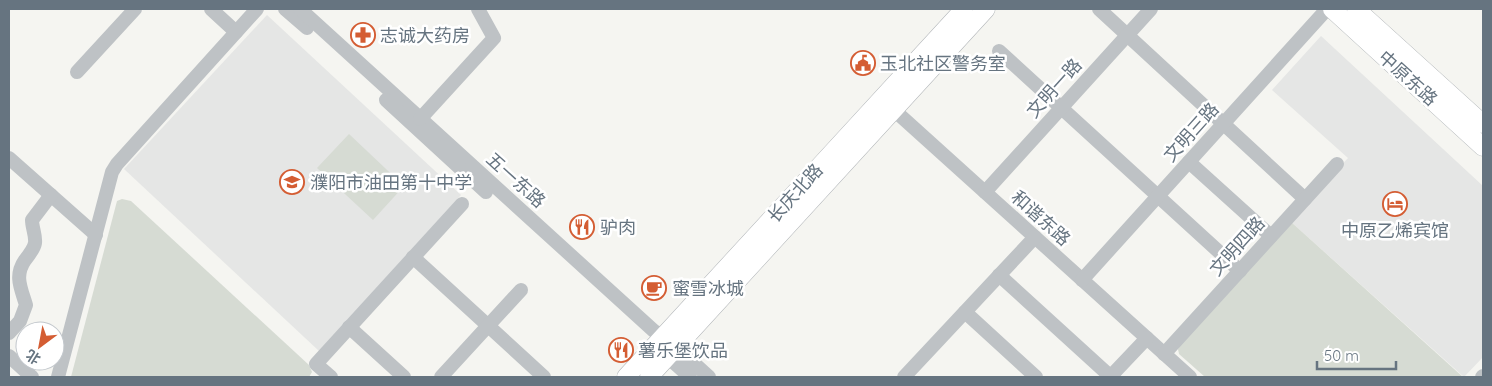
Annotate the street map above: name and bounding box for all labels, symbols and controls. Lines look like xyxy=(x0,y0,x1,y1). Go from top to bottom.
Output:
pharmacy icon: 志诚大药房 xyxy=(350,22,376,48)
place label: 志诚大药房 xyxy=(380,24,470,47)
street label: 中原东路 xyxy=(1374,45,1442,111)
public building icon: 玉北社区警务室 xyxy=(850,50,876,76)
place label: 玉北社区警务室 xyxy=(880,52,1006,75)
street label: 文明一路 xyxy=(1021,54,1087,122)
street label: 文明三路 xyxy=(1158,98,1224,166)
street label: 五一东路 xyxy=(482,147,550,213)
street label: 长庆北路 xyxy=(762,159,828,227)
school or university icon: 濮阳市油田第十中学 xyxy=(279,169,305,195)
place label: 濮阳市油田第十中学 xyxy=(310,171,472,194)
street label: 和谐东路 xyxy=(1007,185,1075,251)
hotel icon: 中原乙烯宾馆 xyxy=(1382,191,1408,217)
street label: 文明四路 xyxy=(1204,212,1270,280)
restaurant icon: 驴肉 xyxy=(569,214,595,240)
place label: 驴肉 xyxy=(600,216,636,239)
place label: 中原乙烯宾馆 xyxy=(1341,219,1449,242)
cafe icon: 蜜雪冰城 xyxy=(641,275,667,301)
place label: 蜜雪冰城 xyxy=(672,277,744,300)
north arrow xyxy=(15,321,65,371)
restaurant icon: 薯乐堡饮品 xyxy=(608,337,634,363)
scale bar xyxy=(1317,338,1396,370)
place label: 薯乐堡饮品 xyxy=(638,339,728,362)
text: 北 xyxy=(22,346,44,368)
text: 50 m xyxy=(1324,346,1359,365)

